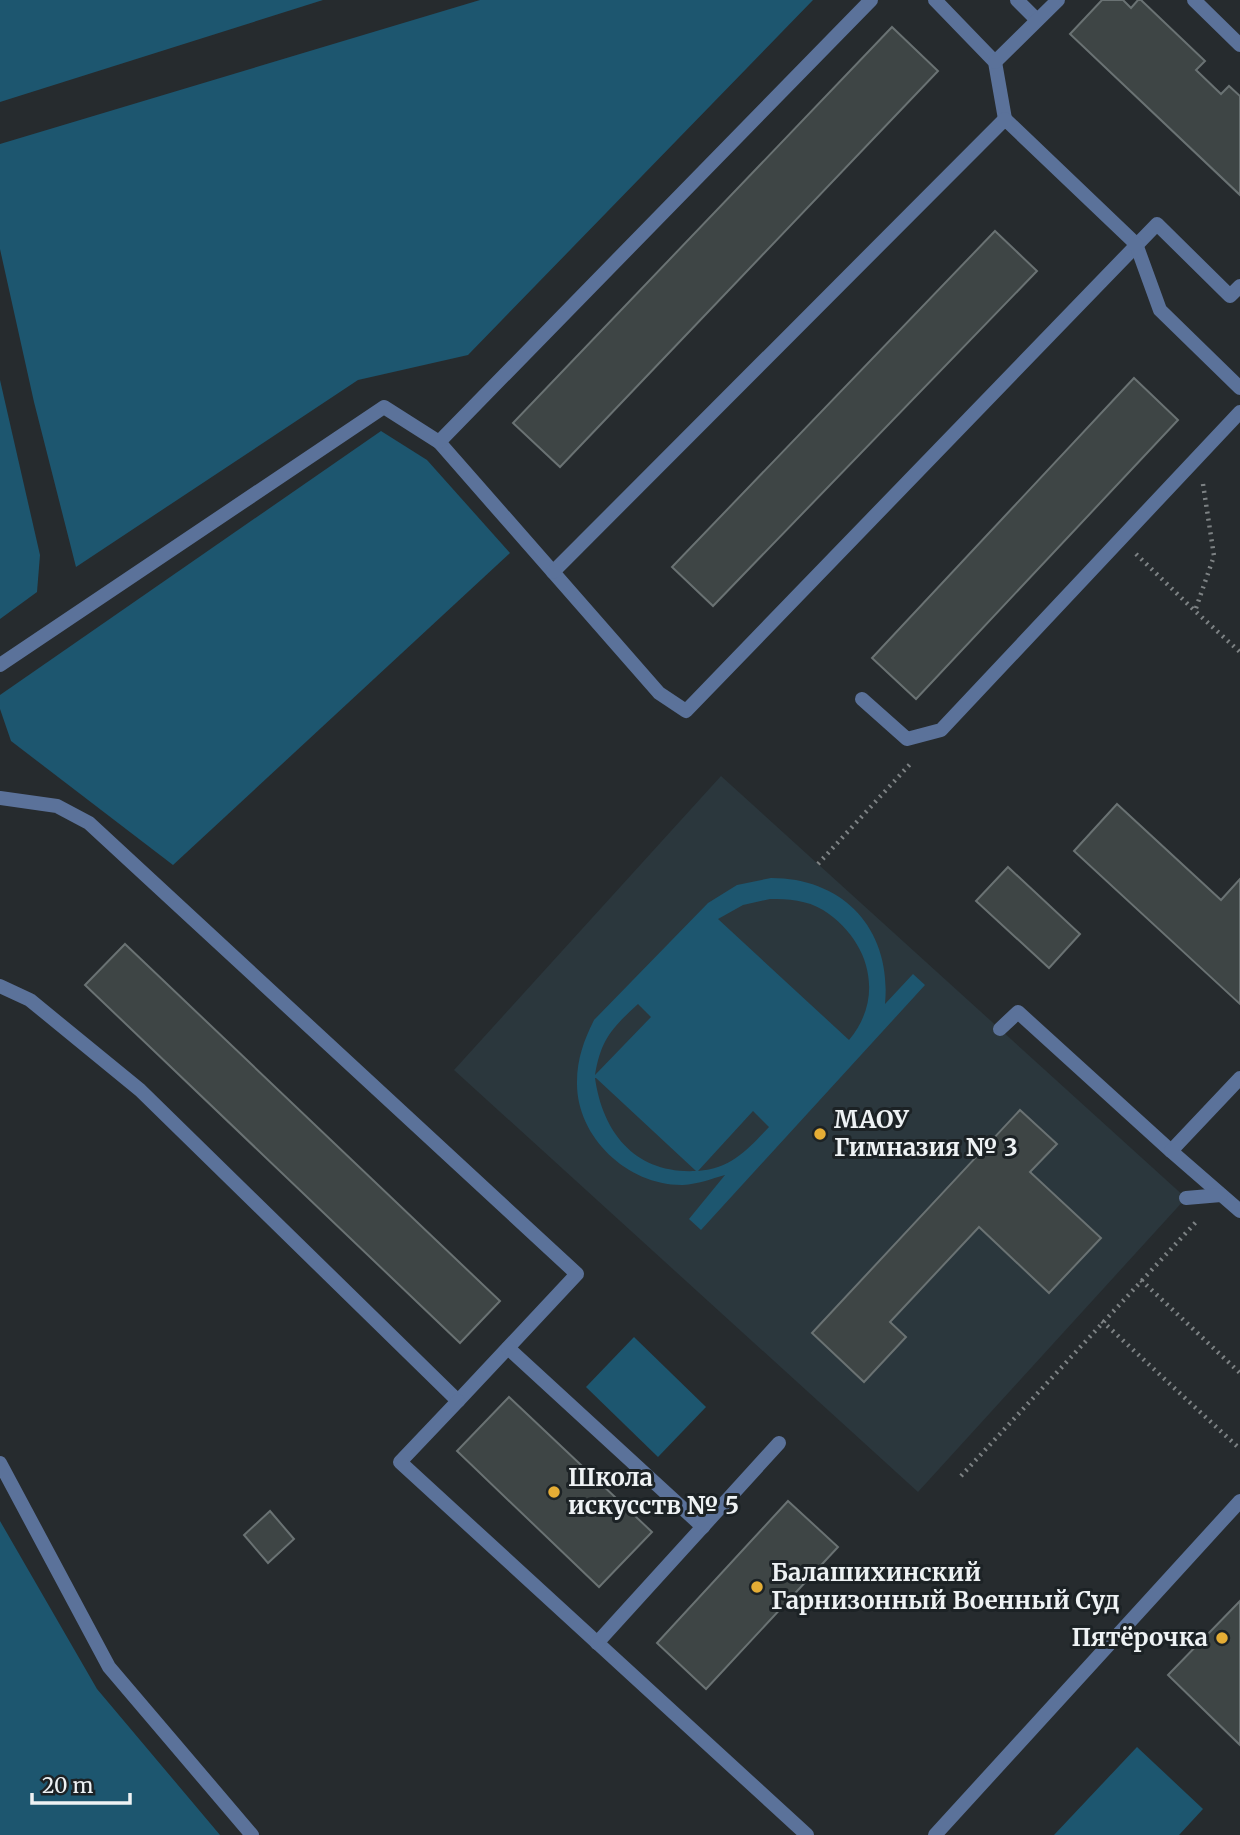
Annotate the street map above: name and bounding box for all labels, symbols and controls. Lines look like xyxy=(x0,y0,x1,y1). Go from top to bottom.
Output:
place label: МАОУ Гимназия № 3 xyxy=(834,1104,1018,1163)
marker: МАОУ Гимназия № 3 xyxy=(812,1126,828,1142)
place label: Школа искусств № 5 xyxy=(568,1462,739,1521)
marker: Школа искусств № 5 xyxy=(546,1484,562,1500)
place label: Балашихинский Гарнизонный Военный Суд xyxy=(771,1557,1120,1616)
marker: Балашихинский Гарнизонный Военный Суд xyxy=(749,1579,765,1595)
place label: Пятёрочка xyxy=(1071,1622,1208,1653)
marker: Пятёрочка xyxy=(1214,1630,1230,1646)
scale bar xyxy=(32,1762,130,1806)
text: 20 m xyxy=(42,1772,94,1799)

